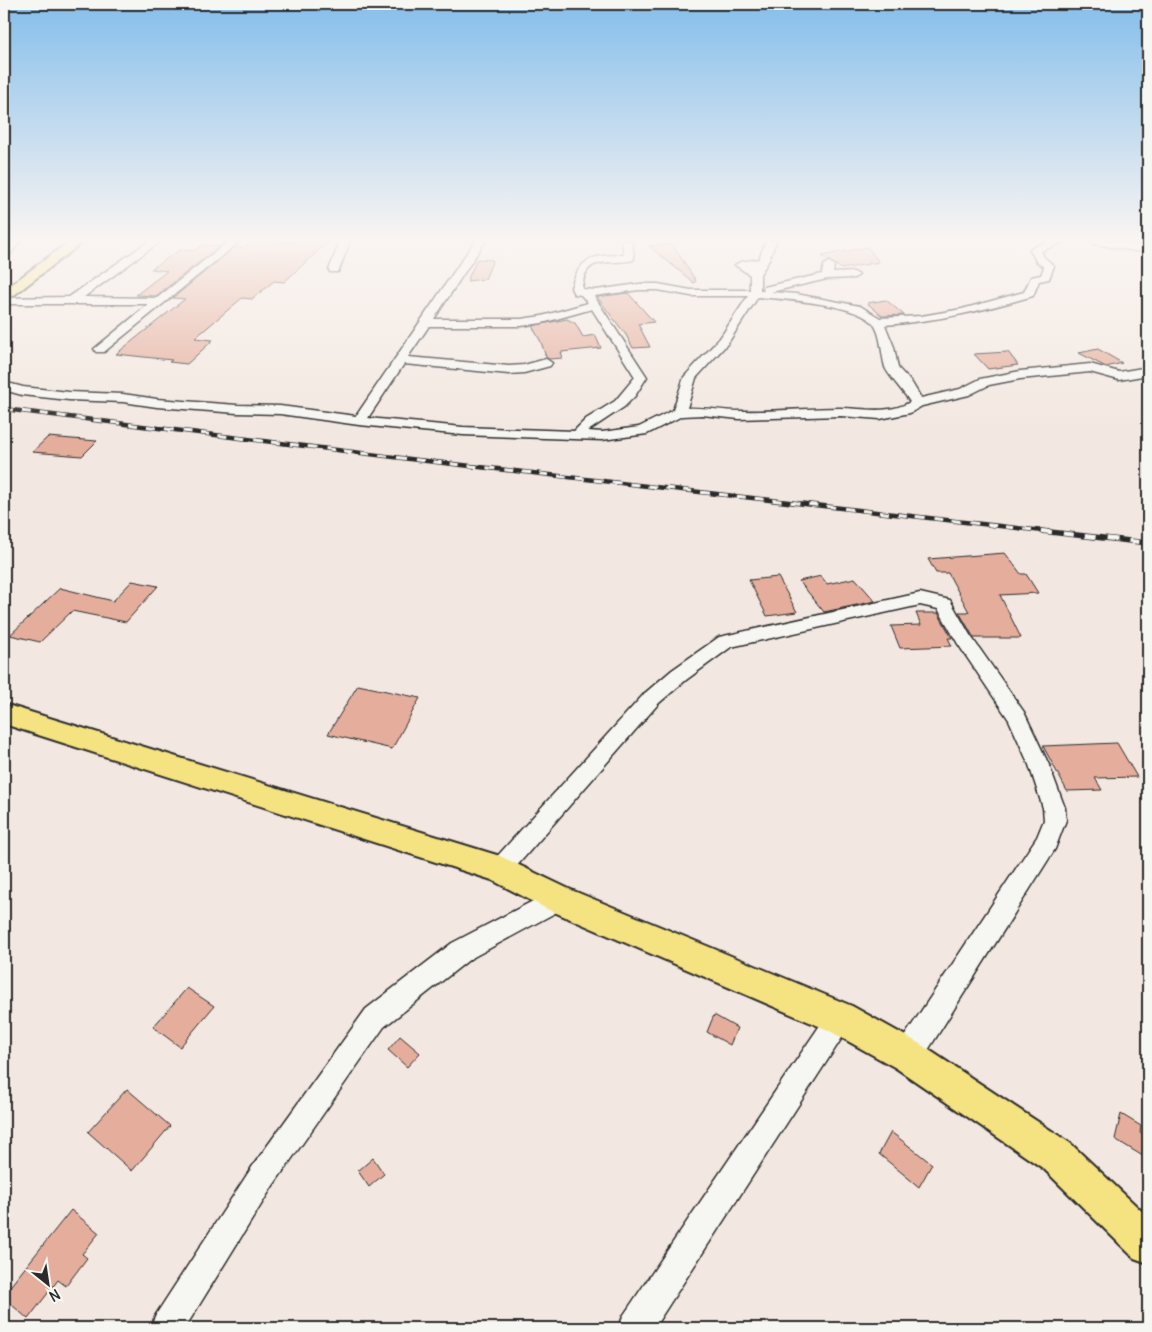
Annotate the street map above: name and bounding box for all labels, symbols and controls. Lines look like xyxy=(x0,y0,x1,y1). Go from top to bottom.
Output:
north arrow xyxy=(22,1260,72,1310)
text: N xyxy=(46,1285,63,1305)

